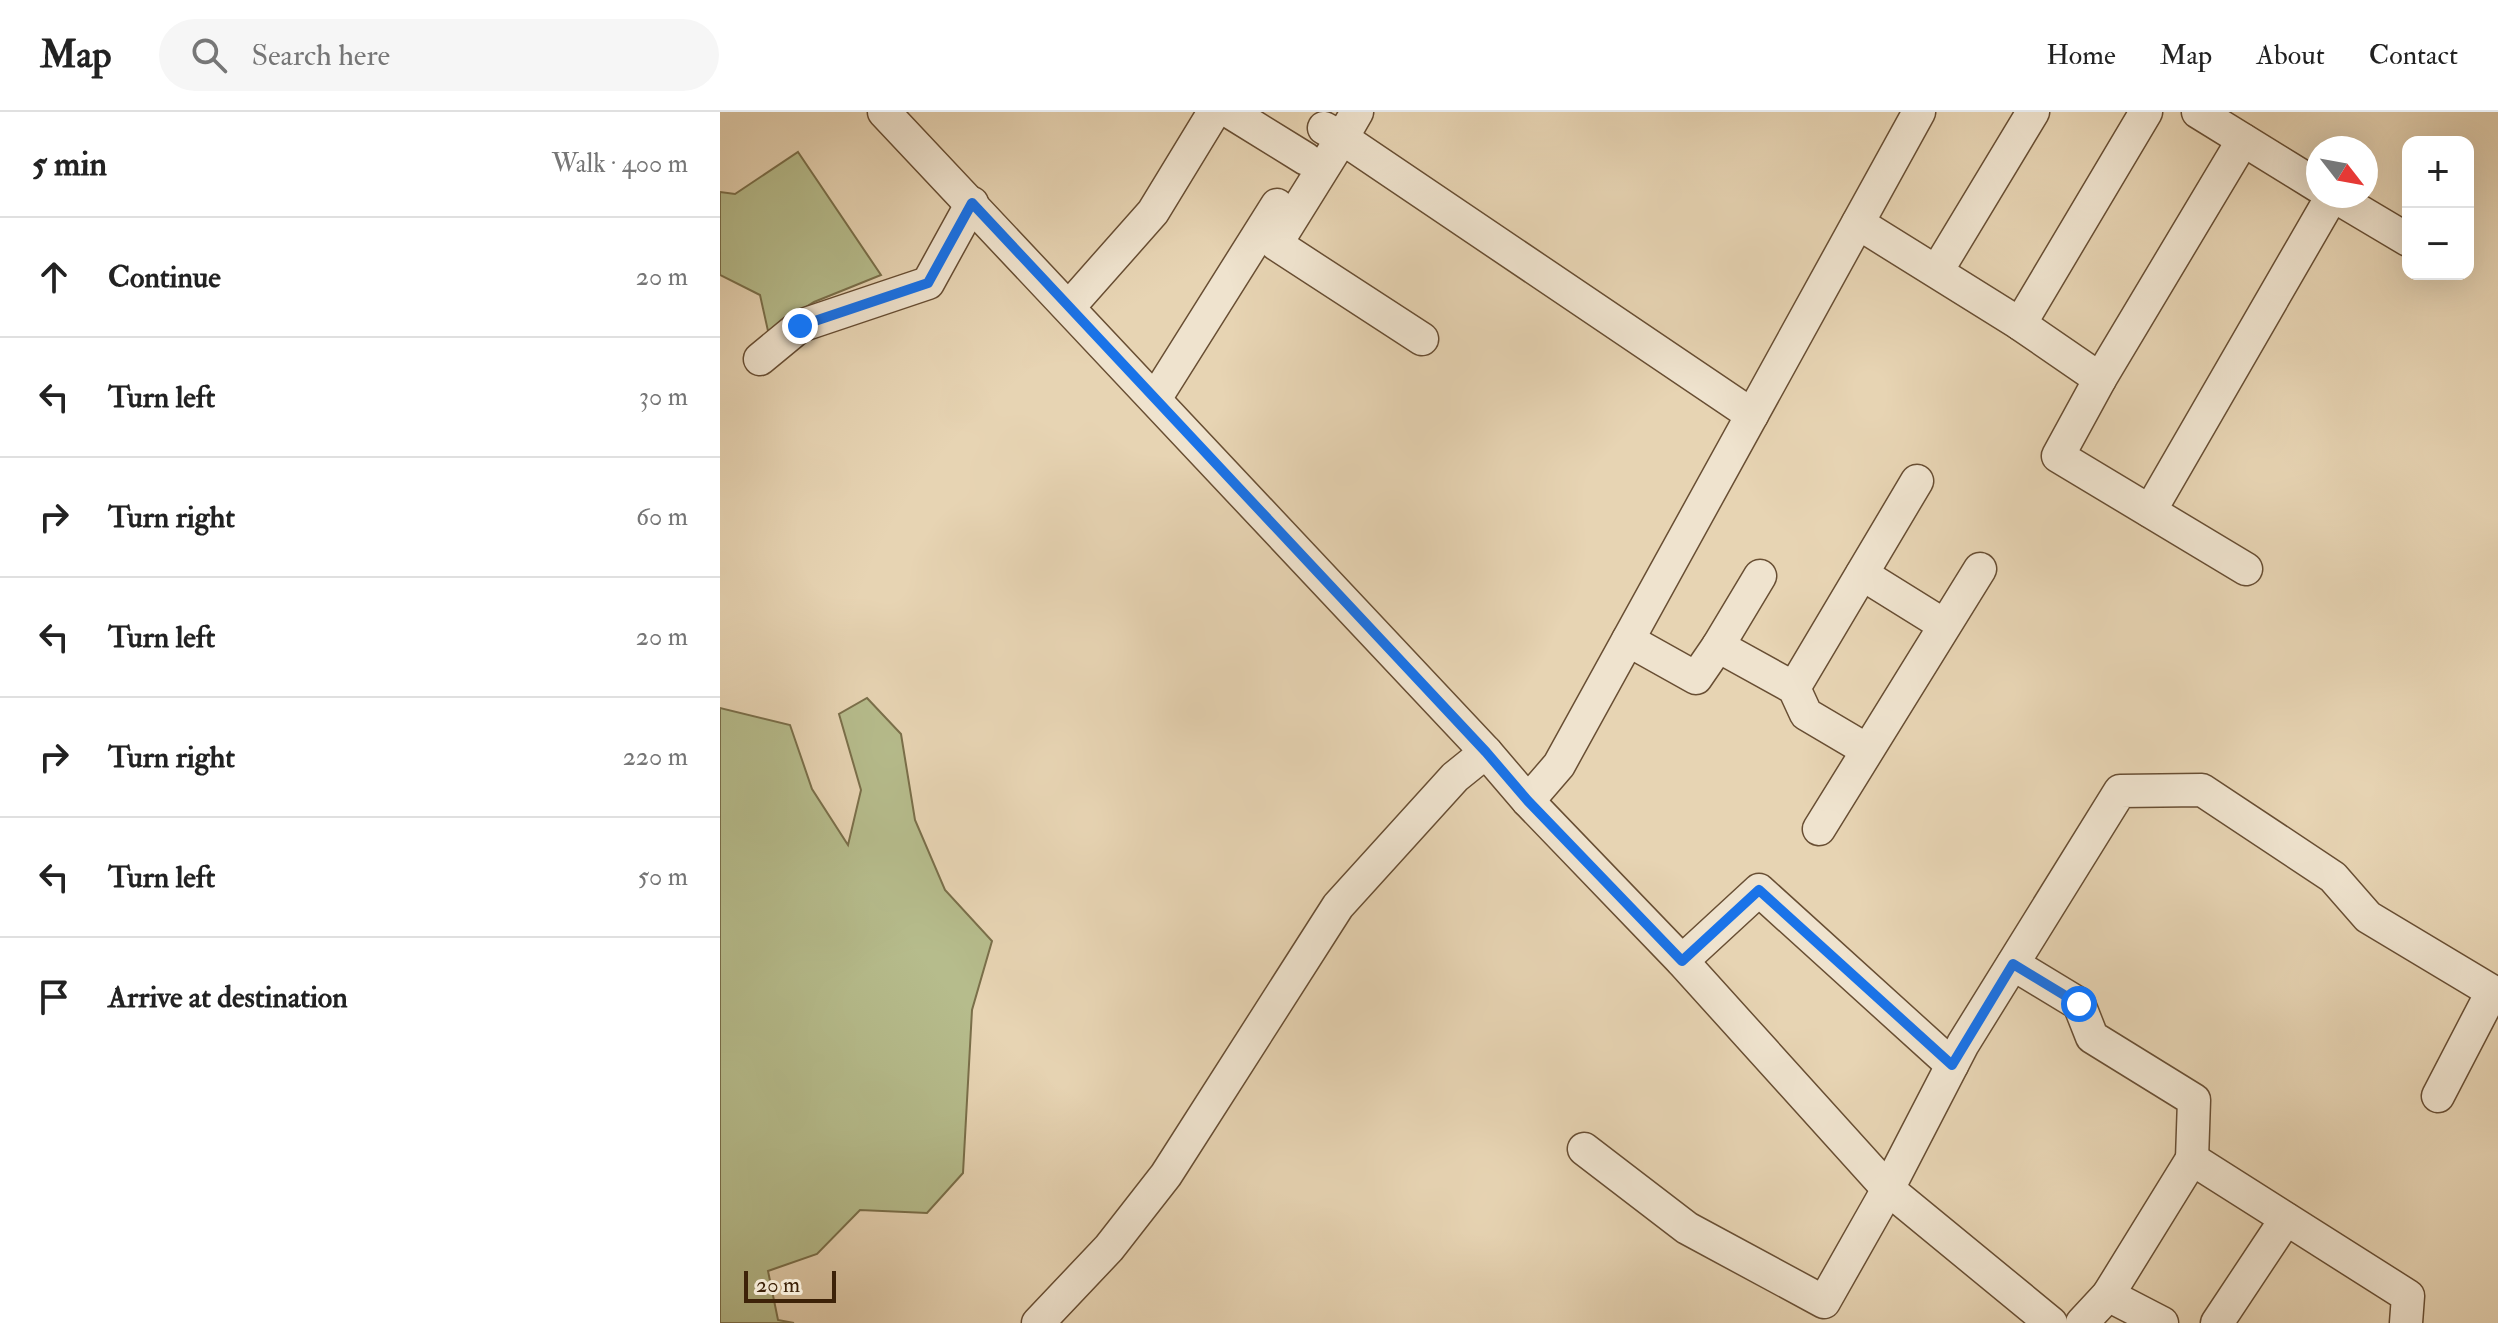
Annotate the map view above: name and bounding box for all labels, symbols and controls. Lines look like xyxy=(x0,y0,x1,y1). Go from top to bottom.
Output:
search box xyxy=(159,19,719,91)
text: Map xyxy=(40,31,111,79)
icon: search xyxy=(187,33,231,77)
text: Search here xyxy=(251,37,390,74)
text: Home xyxy=(2046,38,2116,73)
text: Map xyxy=(2160,38,2212,73)
text: About xyxy=(2256,38,2325,73)
text: Contact xyxy=(2369,38,2458,73)
north arrow xyxy=(2306,136,2378,208)
map controls xyxy=(2402,136,2474,280)
button: + xyxy=(2402,136,2474,208)
text: 5 min xyxy=(32,143,107,186)
text: Walk · 400 m xyxy=(552,148,688,180)
button: − xyxy=(2402,208,2474,280)
icon: ahead xyxy=(32,255,76,299)
text: Continue xyxy=(108,259,221,296)
text: 20 m xyxy=(636,261,688,293)
route end xyxy=(782,308,818,344)
icon: left xyxy=(32,375,76,419)
text: Turn left xyxy=(108,379,215,416)
text: 30 m xyxy=(639,381,688,413)
icon: right xyxy=(32,495,76,539)
text: Turn right xyxy=(108,499,235,536)
text: 60 m xyxy=(636,501,688,533)
icon: left xyxy=(32,615,76,659)
text: Turn left xyxy=(108,619,215,656)
text: 20 m xyxy=(636,621,688,653)
icon: right xyxy=(32,735,76,779)
text: Turn right xyxy=(108,739,235,776)
text: 220 m xyxy=(623,741,688,773)
icon: left xyxy=(32,855,76,899)
text: Turn left xyxy=(108,859,215,896)
text: 50 m xyxy=(638,861,688,893)
icon: arrive xyxy=(32,975,76,1019)
text: Arrive at destination xyxy=(108,979,348,1016)
route start xyxy=(2061,986,2097,1022)
scale bar xyxy=(744,1267,836,1303)
text: 20 m xyxy=(756,1271,800,1299)

